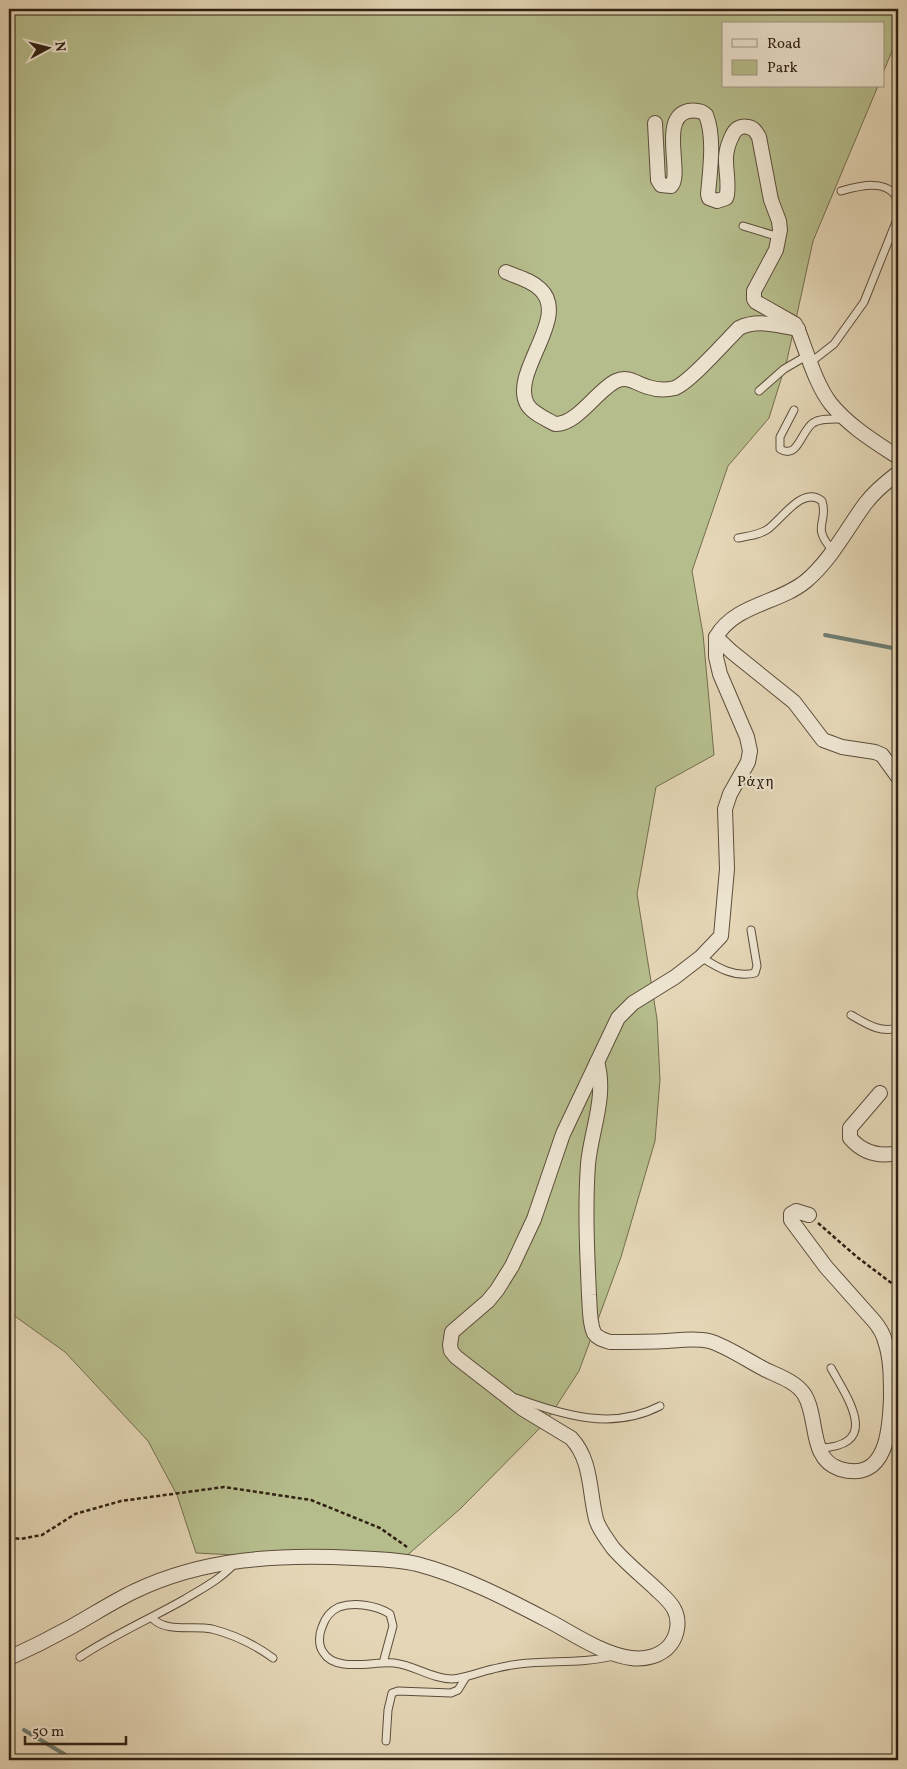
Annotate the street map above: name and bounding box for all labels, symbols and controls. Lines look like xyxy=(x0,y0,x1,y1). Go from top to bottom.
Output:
north arrow xyxy=(22,22,72,72)
legend xyxy=(722,22,884,88)
text: Road xyxy=(767,34,801,55)
text: N xyxy=(49,40,69,53)
text: Park xyxy=(767,58,798,79)
district label: Ράχη xyxy=(737,772,775,793)
scale bar xyxy=(25,1714,126,1746)
text: 50 m xyxy=(32,1722,64,1743)

